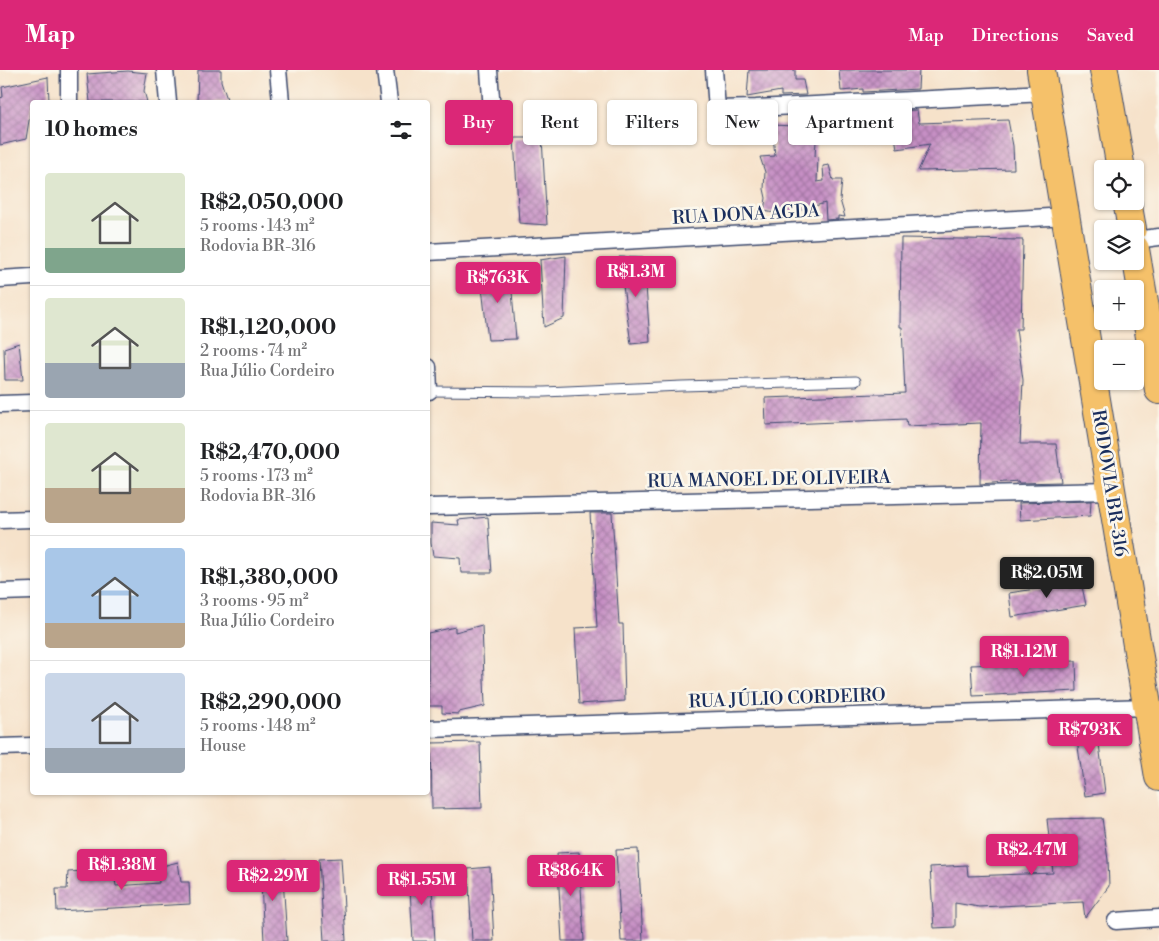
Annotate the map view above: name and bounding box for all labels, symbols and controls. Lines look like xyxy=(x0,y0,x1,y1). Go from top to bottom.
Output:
text: Map xyxy=(25,20,75,50)
text: Map xyxy=(908,24,944,47)
text: Directions xyxy=(972,24,1059,47)
text: Saved xyxy=(1087,24,1134,47)
chip: Buy xyxy=(445,100,513,145)
chip: Rent xyxy=(523,100,597,145)
chip: Filters xyxy=(607,100,697,145)
chip: New xyxy=(707,100,778,145)
chip: Apartment xyxy=(788,100,912,145)
icon: filters xyxy=(387,116,415,144)
text: 10 homes xyxy=(45,117,138,143)
map controls xyxy=(1094,160,1144,390)
button: locate xyxy=(1094,160,1144,210)
text: R$2,050,000 xyxy=(200,190,343,216)
icon: home xyxy=(85,193,145,253)
street label: RUA DONA AGDA xyxy=(672,199,821,230)
text: 5 rooms · 143 m² xyxy=(200,216,315,236)
button: layers xyxy=(1094,220,1144,270)
text: Rodovia BR-316 xyxy=(200,236,316,256)
pin: R$1.3M xyxy=(595,256,677,298)
pin: R$763K xyxy=(457,262,539,304)
text: R$1.3M xyxy=(607,262,665,282)
text: R$763K xyxy=(467,268,529,288)
button: + xyxy=(1094,280,1144,330)
text: R$1,120,000 xyxy=(200,315,336,341)
icon: home xyxy=(85,318,145,378)
button: − xyxy=(1094,340,1144,390)
text: 2 rooms · 74 m² xyxy=(200,341,307,361)
text: Rua Júlio Cordeiro xyxy=(200,361,335,381)
street label: RODOVIA BR-316 xyxy=(1086,408,1133,559)
text: R$2,470,000 xyxy=(200,440,340,466)
icon: home xyxy=(85,443,145,503)
text: 5 rooms · 173 m² xyxy=(200,466,313,486)
street label: RUA MANOEL DE OLIVEIRA xyxy=(647,466,892,493)
text: Rodovia BR-316 xyxy=(200,486,316,506)
pin: R$2.05M xyxy=(1001,556,1093,599)
text: R$2.05M xyxy=(1011,563,1083,583)
text: R$1,380,000 xyxy=(200,565,338,591)
icon: home xyxy=(85,568,145,628)
text: 3 rooms · 95 m² xyxy=(200,591,309,611)
text: Rua Júlio Cordeiro xyxy=(200,611,335,631)
pin: R$1.12M xyxy=(978,636,1070,678)
text: R$1.12M xyxy=(991,642,1057,662)
street label: RUA JÚLIO CORDEIRO xyxy=(688,684,886,713)
text: R$2,290,000 xyxy=(200,690,342,716)
icon: home xyxy=(85,693,145,753)
pin: R$793K xyxy=(1049,714,1131,756)
text: 5 rooms · 148 m² xyxy=(200,716,316,736)
text: R$793K xyxy=(1058,720,1122,740)
text: House xyxy=(200,736,246,756)
pin: R$2.47M xyxy=(986,834,1078,876)
text: R$2.47M xyxy=(997,840,1067,860)
pin: R$1.38M xyxy=(76,848,168,891)
pin: R$864K xyxy=(530,854,612,897)
text: R$1.38M xyxy=(88,855,156,875)
pin: R$2.29M xyxy=(227,860,319,902)
text: R$864K xyxy=(538,861,604,881)
pin: R$1.55M xyxy=(376,864,468,906)
text: R$2.29M xyxy=(238,866,308,886)
text: R$1.55M xyxy=(388,870,456,890)

